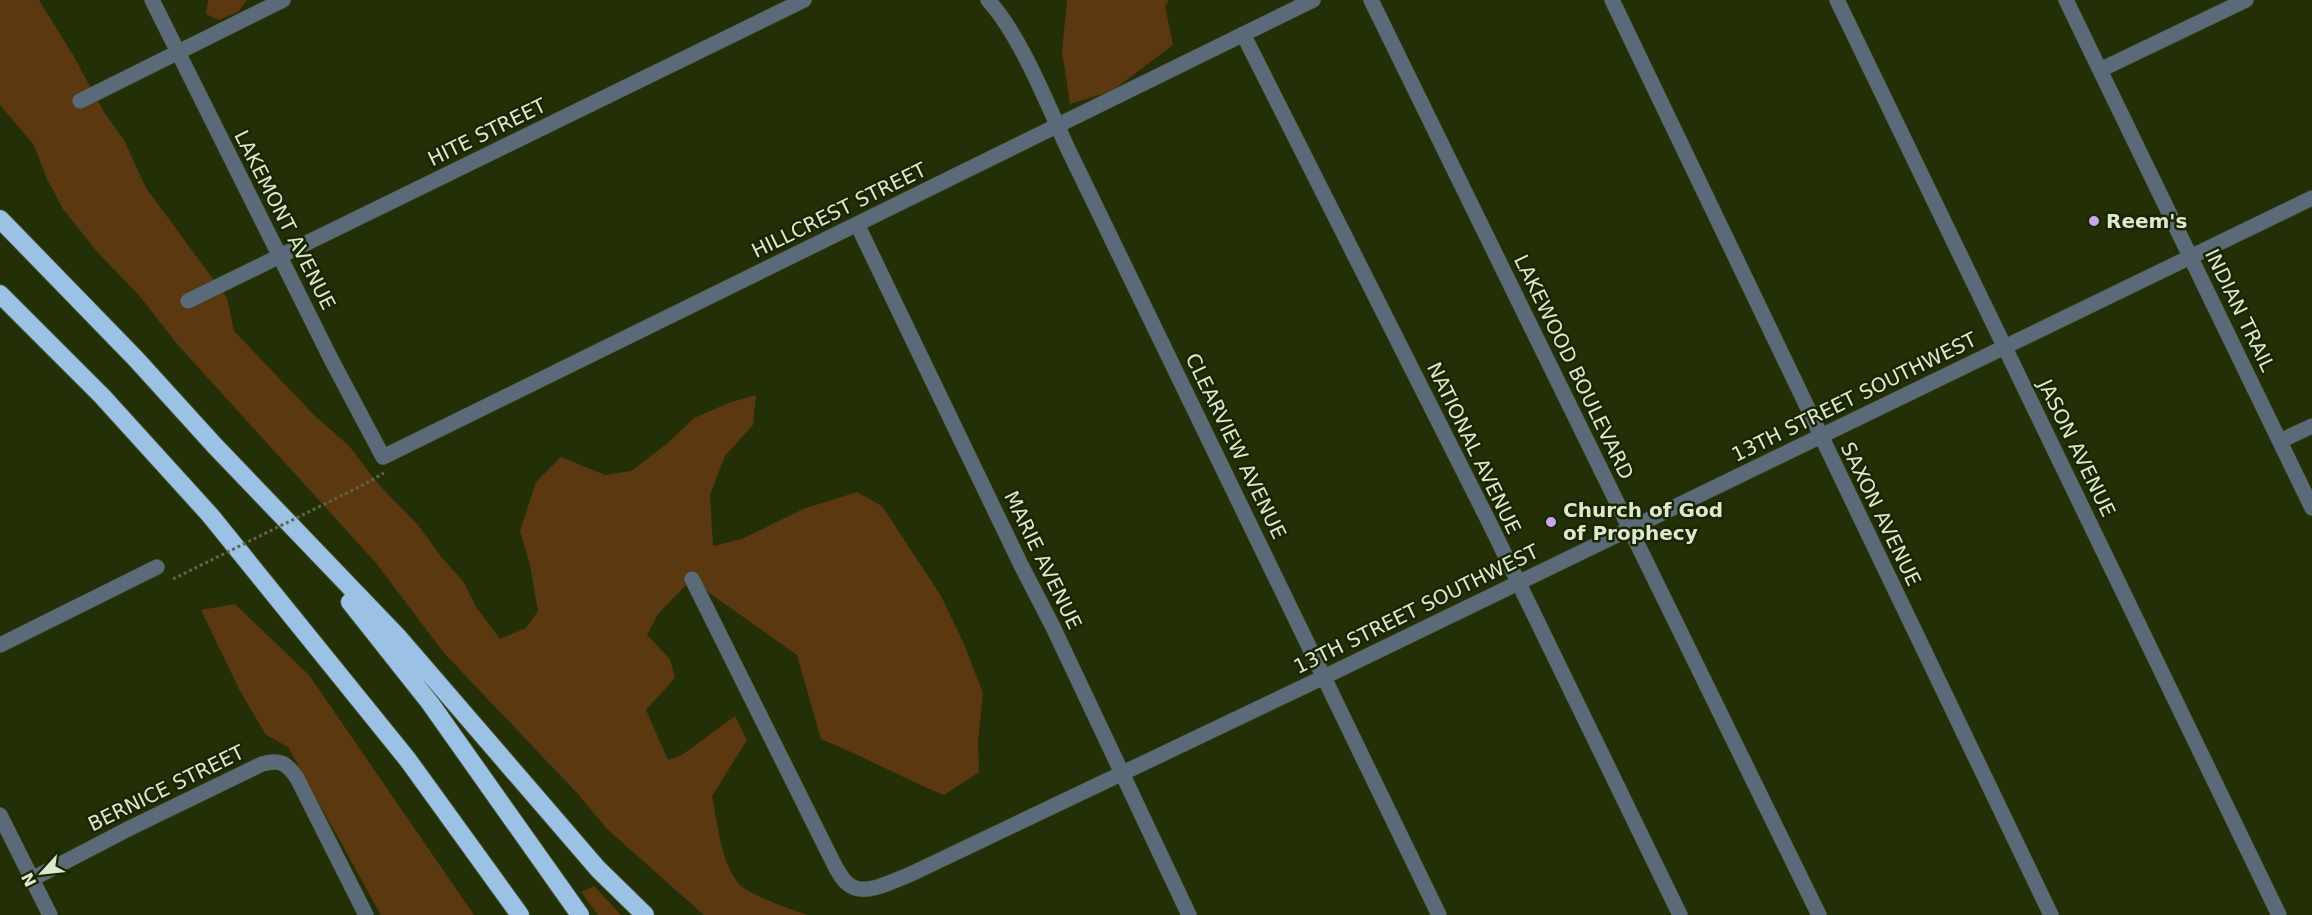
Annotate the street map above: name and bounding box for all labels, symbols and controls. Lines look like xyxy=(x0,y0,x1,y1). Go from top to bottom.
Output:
street label: HITE STREET xyxy=(424,93,551,171)
street label: LAKEMONT AVENUE xyxy=(229,126,341,314)
street label: HILLCREST STREET xyxy=(748,157,931,263)
place label: Reem's xyxy=(2106,209,2187,233)
marker: Reem's xyxy=(2087,214,2101,228)
street label: INDIAN TRAIL xyxy=(2200,245,2280,376)
street label: LAKEWOOD BOULEVARD xyxy=(1509,251,1639,483)
street label: 13TH STREET SOUTHWEST xyxy=(1728,327,1981,467)
street label: CLEARVIEW AVENUE xyxy=(1181,349,1291,543)
street label: NATIONAL AVENUE xyxy=(1422,358,1526,538)
street label: JASON AVENUE xyxy=(2032,374,2121,521)
street label: SAXON AVENUE xyxy=(1836,438,1926,590)
street label: MARIE AVENUE xyxy=(999,487,1087,633)
place label: Church of God of Prophecy xyxy=(1563,498,1723,545)
marker: Church of God of Prophecy xyxy=(1544,515,1558,529)
street label: 13TH STREET SOUTHWEST xyxy=(1290,539,1543,679)
street label: BERNICE STREET xyxy=(84,740,249,836)
north arrow xyxy=(12,843,72,903)
text: N xyxy=(18,869,41,890)

